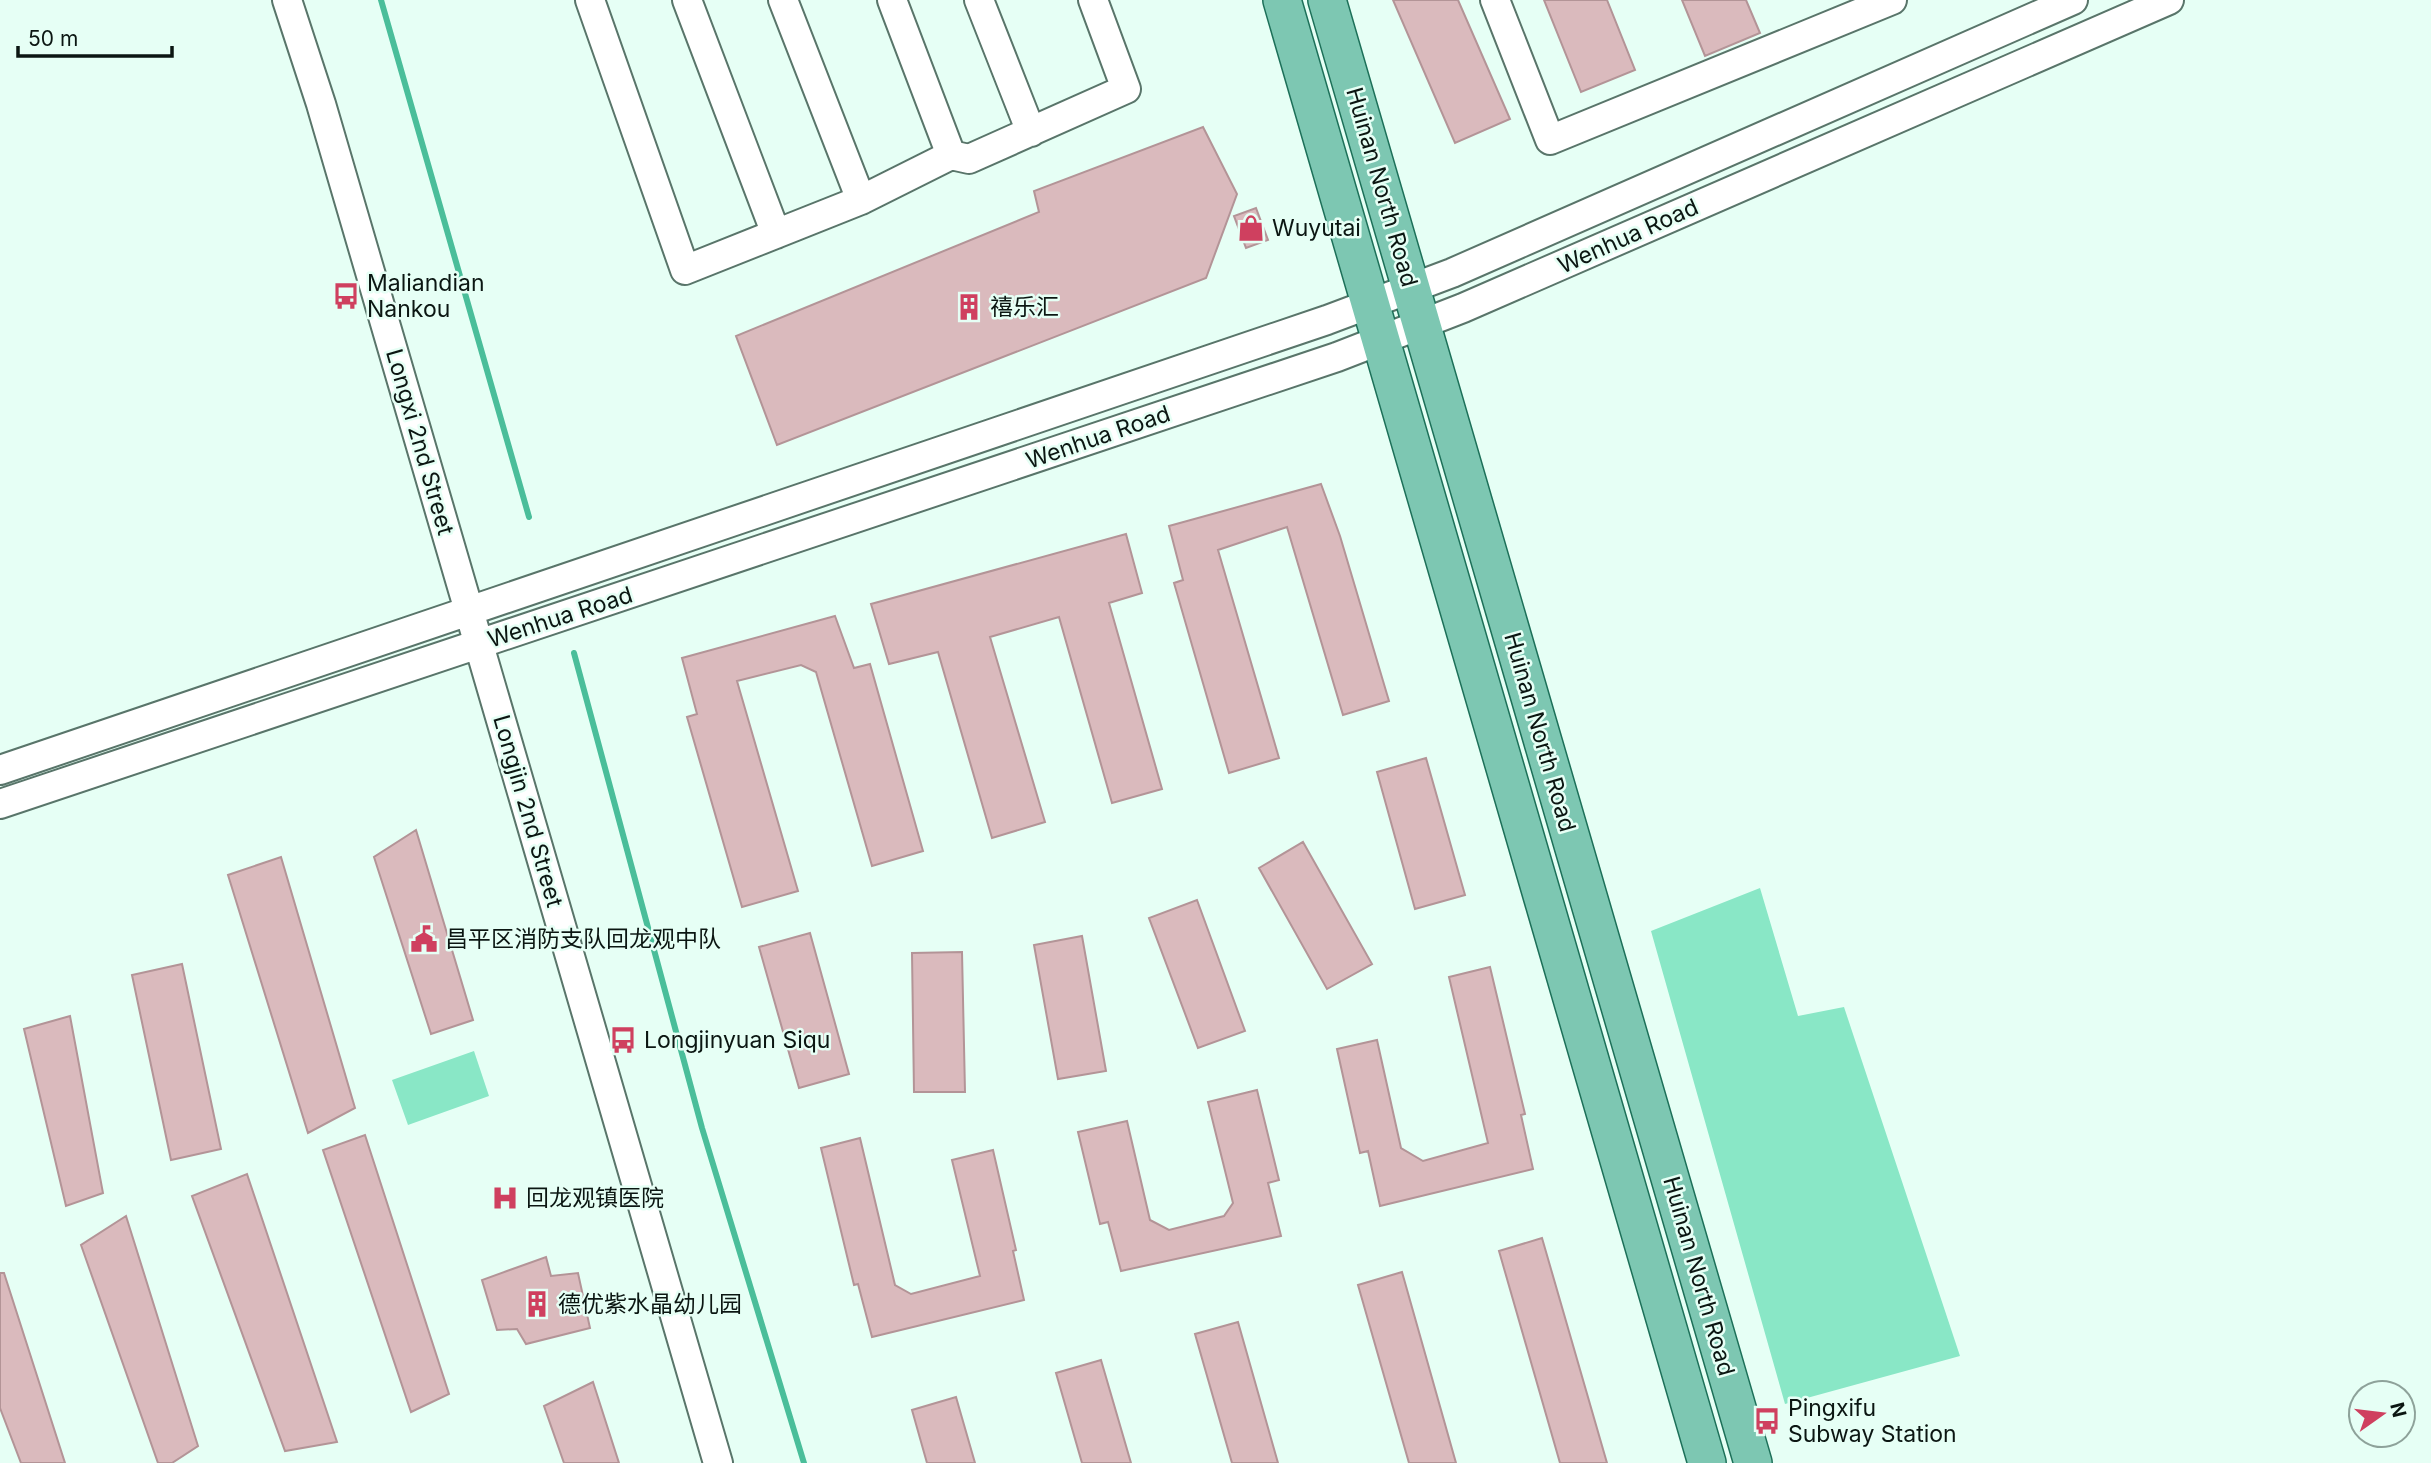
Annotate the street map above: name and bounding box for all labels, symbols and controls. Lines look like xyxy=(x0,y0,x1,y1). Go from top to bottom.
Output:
scale bar xyxy=(18,14,172,58)
text: 50 m xyxy=(28,26,78,51)
street label: Huinan North Road xyxy=(1340,84,1424,290)
street label: Wenhua Road xyxy=(1554,193,1702,279)
shop icon: Wuyutai xyxy=(1236,213,1266,243)
place label: Wuyutai xyxy=(1272,214,1361,242)
place label: Maliandian Nankou xyxy=(367,269,485,323)
bus stop icon: Maliandian Nankou xyxy=(331,281,361,311)
building icon: 禧乐汇 xyxy=(954,292,984,322)
place label: 禧乐汇 xyxy=(990,293,1059,321)
street label: Longxi 2nd Street xyxy=(380,346,460,539)
street label: Wenhua Road xyxy=(1022,399,1174,475)
street label: Wenhua Road xyxy=(484,580,636,654)
street label: Huinan North Road xyxy=(1498,629,1582,835)
street label: Longjin 2nd Street xyxy=(487,712,569,911)
public building icon: 昌平区消防支队回龙观中队 xyxy=(409,924,439,954)
place label: 昌平区消防支队回龙观中队 xyxy=(445,925,721,953)
bus stop icon: Longjinyuan Siqu xyxy=(608,1025,638,1055)
place label: Longjinyuan Siqu xyxy=(644,1026,830,1054)
street label: Huinan North Road xyxy=(1657,1173,1741,1379)
hospital icon: 回龙观镇医院 xyxy=(490,1183,520,1213)
place label: 回龙观镇医院 xyxy=(526,1184,664,1212)
building icon: 德优紫水晶幼儿园 xyxy=(522,1289,552,1319)
place label: 德优紫水晶幼儿园 xyxy=(558,1290,742,1318)
north arrow xyxy=(2347,1379,2417,1449)
place label: Pingxifu Subway Station xyxy=(1788,1394,1957,1448)
text: N xyxy=(2385,1400,2411,1420)
bus stop icon: Pingxifu Subway Station xyxy=(1752,1406,1782,1436)

